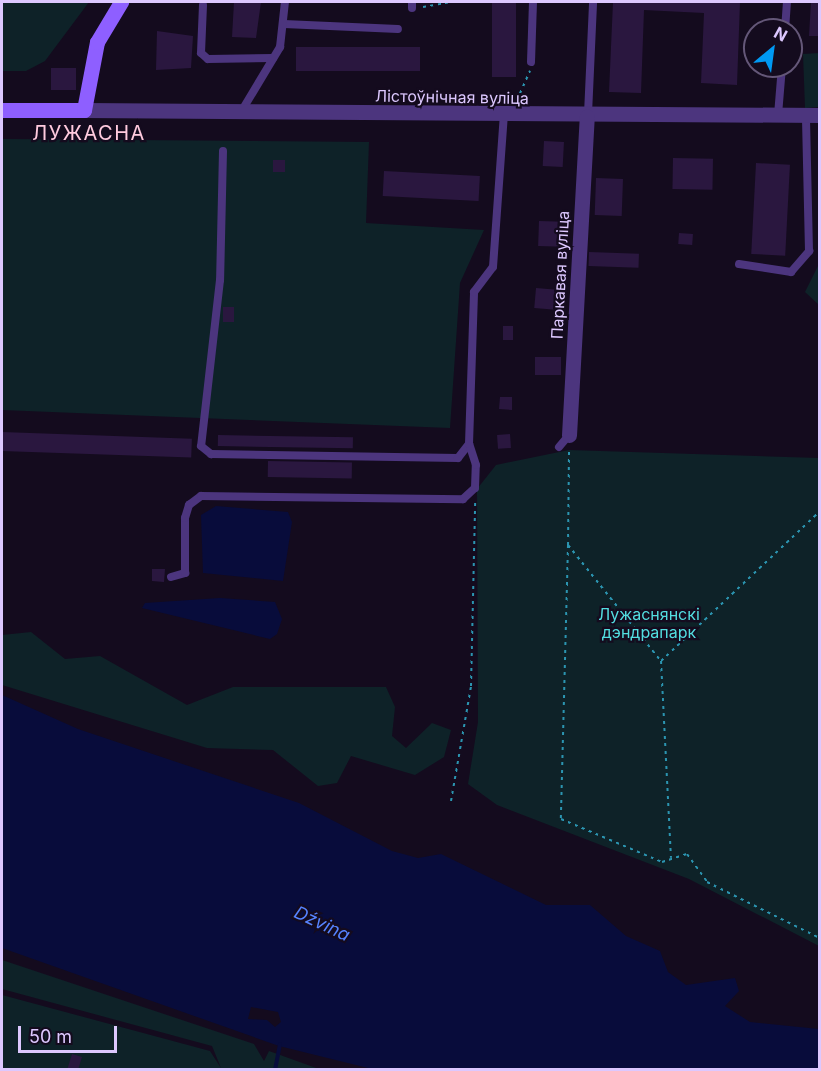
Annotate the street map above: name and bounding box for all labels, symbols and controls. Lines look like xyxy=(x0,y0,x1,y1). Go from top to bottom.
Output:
north arrow xyxy=(743,18,803,78)
text: N xyxy=(771,22,791,46)
street label: Лістоўнічная вуліца xyxy=(375,86,529,108)
district label: ЛУЖАСНА xyxy=(32,121,146,145)
street label: Паркавая вуліца xyxy=(547,210,573,340)
park label: Лужаснянскі дэндрапарк xyxy=(598,604,700,642)
water label: Dźvina xyxy=(291,902,353,946)
scale bar xyxy=(21,1014,120,1052)
text: 50 m xyxy=(29,1026,72,1047)

